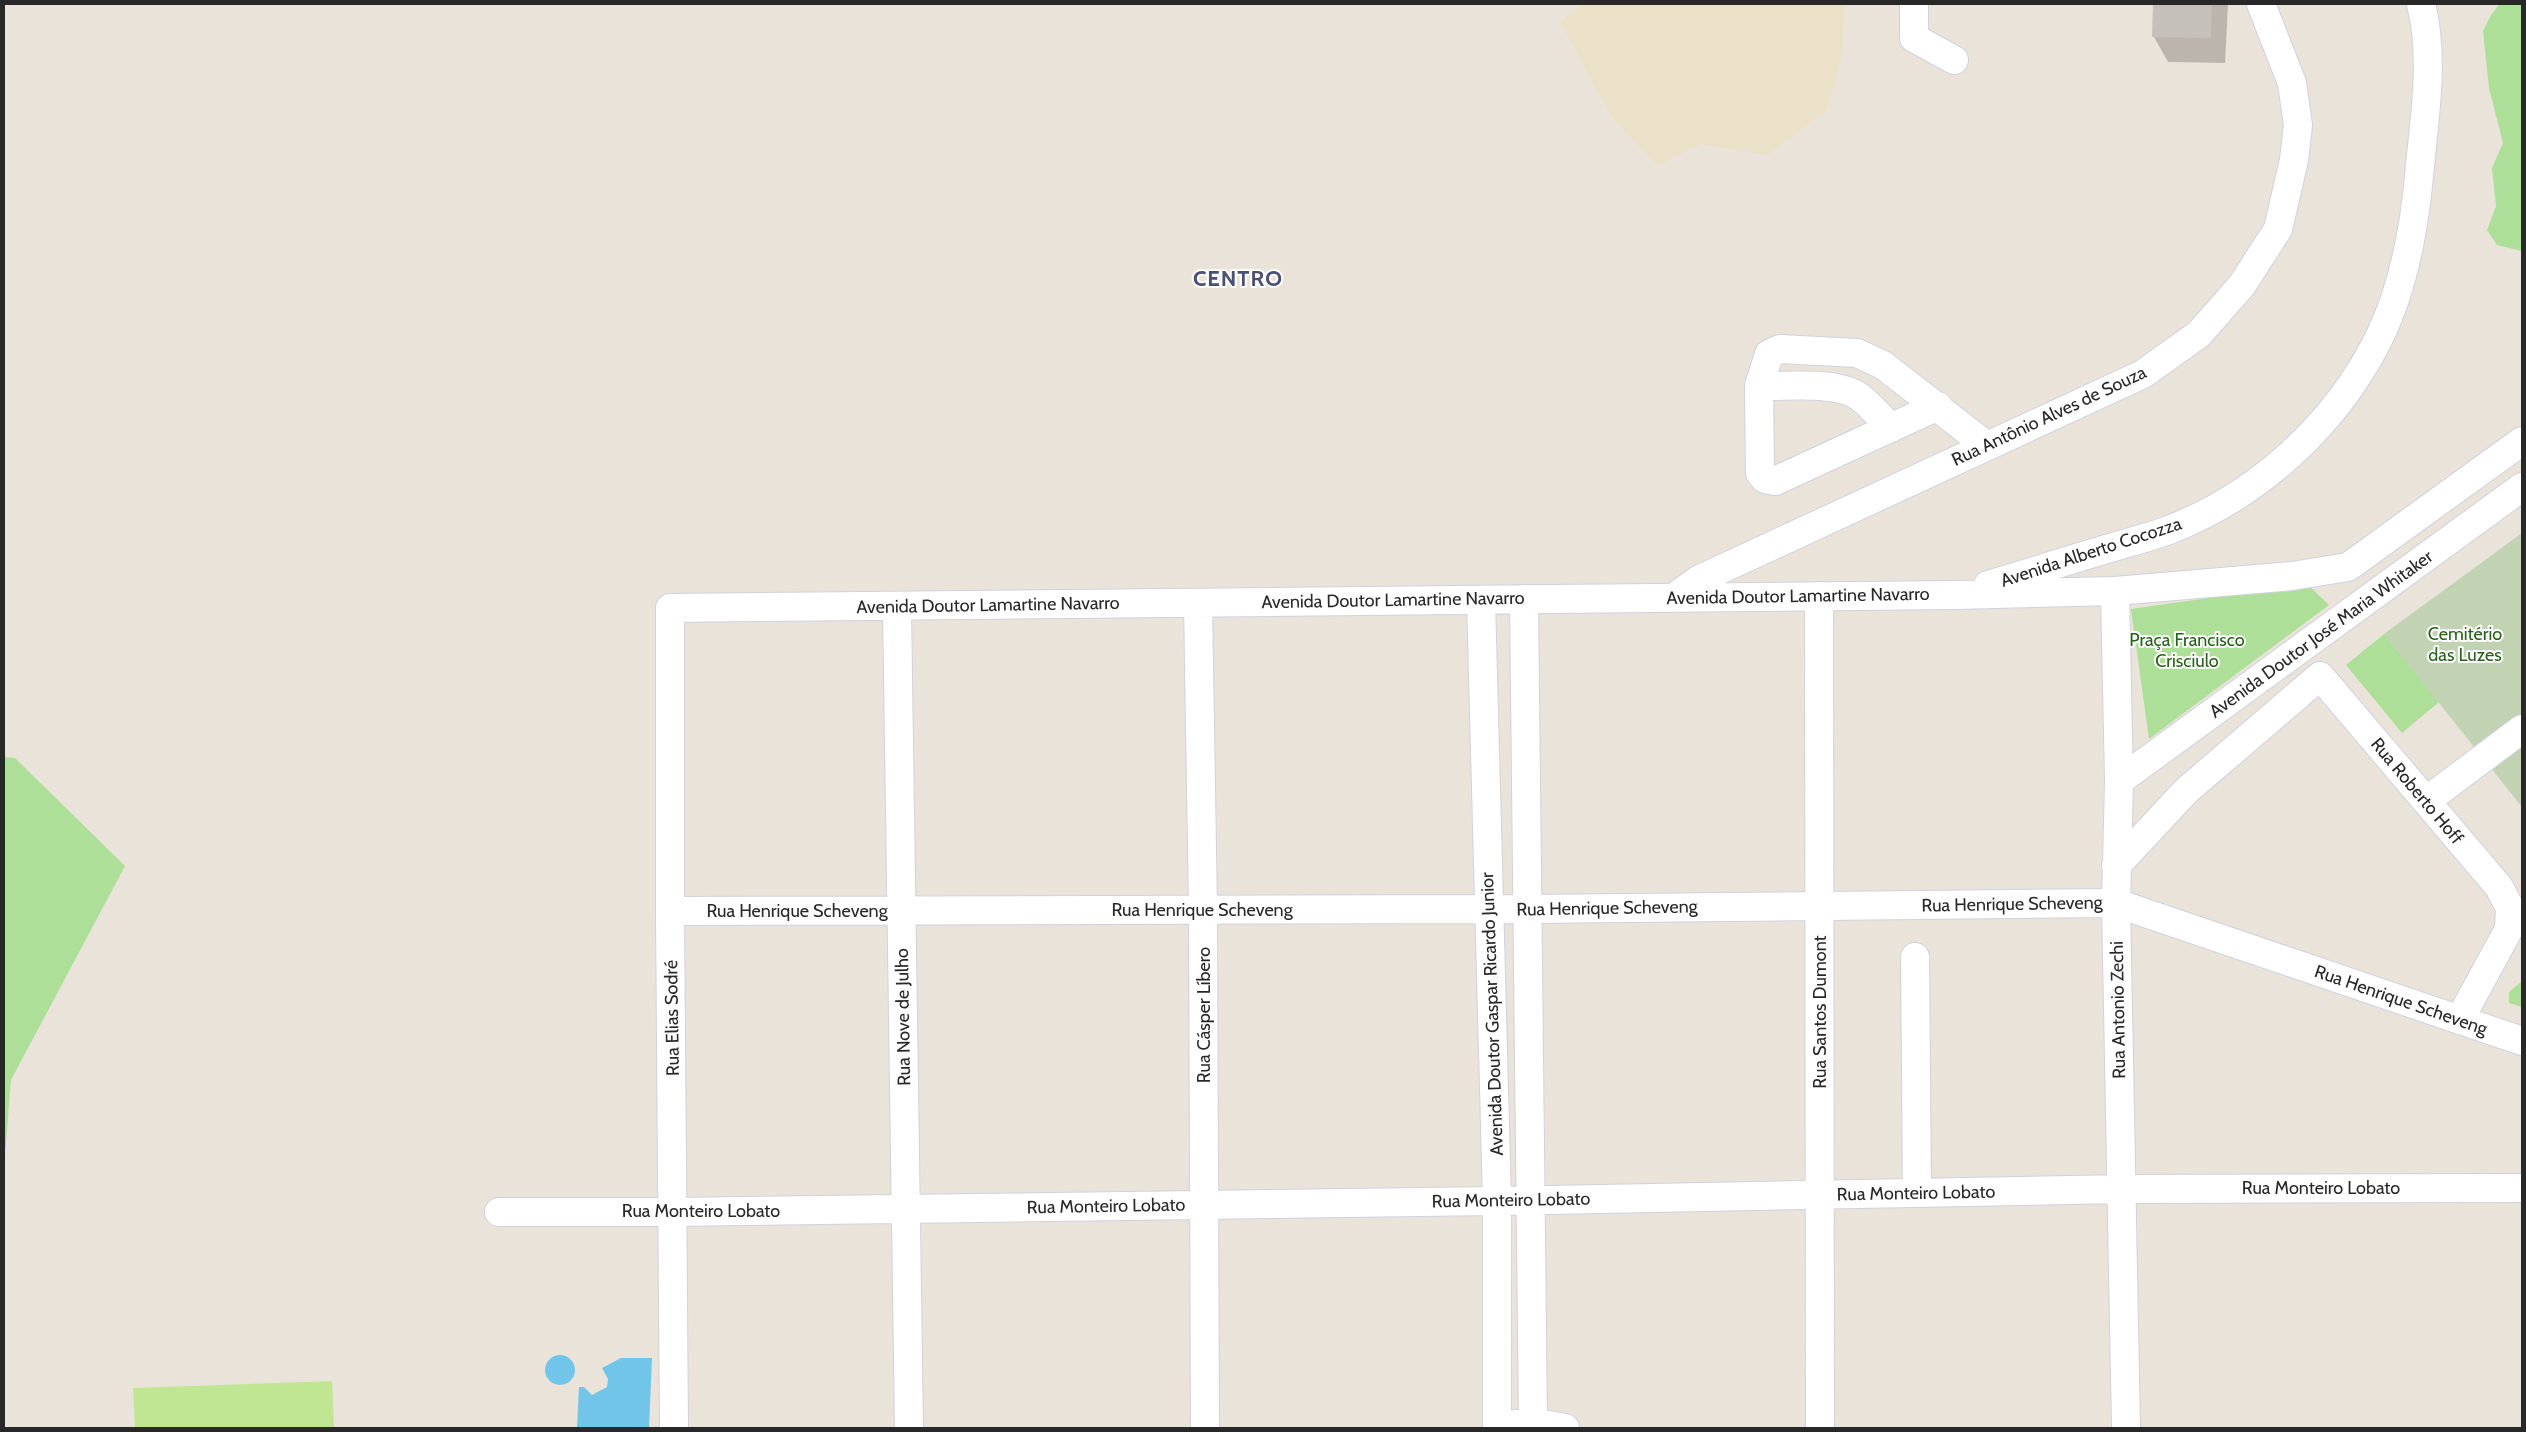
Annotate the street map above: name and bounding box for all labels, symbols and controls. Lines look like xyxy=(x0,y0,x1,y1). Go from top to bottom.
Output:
district label: CENTRO xyxy=(1193,265,1283,292)
street label: Rua Antônio Alves de Souza xyxy=(1948,361,2150,471)
street label: Avenida Alberto Cocozza xyxy=(1998,512,2185,592)
street label: Avenida Doutor José Maria Whitaker xyxy=(2205,545,2437,723)
street label: Avenida Doutor Lamartine Navarro xyxy=(1666,583,1930,609)
street label: Avenida Doutor Lamartine Navarro xyxy=(1261,587,1525,613)
street label: Avenida Doutor Lamartine Navarro xyxy=(856,592,1120,618)
park label: Cemitério das Luzes xyxy=(2428,623,2502,666)
park label: Praça Francisco Crisciulo xyxy=(2129,629,2245,672)
street label: Rua Roberto Hoff xyxy=(2366,733,2468,849)
street label: Avenida Doutor Gaspar Ricardo Junior xyxy=(1476,872,1508,1156)
street label: Rua Henrique Scheveng xyxy=(1921,891,2104,917)
street label: Rua Henrique Scheveng xyxy=(1516,895,1699,921)
street label: Rua Henrique Scheveng xyxy=(1111,899,1294,921)
street label: Rua Henrique Scheveng xyxy=(706,900,889,922)
street label: Rua Santos Dumont xyxy=(1809,935,1831,1089)
street label: Rua Antonio Zechi xyxy=(2106,941,2130,1079)
street label: Rua Cásper Líbero xyxy=(1193,947,1215,1083)
street label: Rua Nove de Julho xyxy=(891,948,915,1086)
street label: Rua Elias Sodré xyxy=(660,960,684,1076)
street label: Rua Henrique Scheveng xyxy=(2312,960,2491,1040)
street label: Rua Monteiro Lobato xyxy=(2242,1177,2400,1199)
street label: Rua Monteiro Lobato xyxy=(1837,1181,1996,1205)
street label: Rua Monteiro Lobato xyxy=(1432,1188,1591,1212)
street label: Rua Monteiro Lobato xyxy=(1027,1194,1186,1218)
street label: Rua Monteiro Lobato xyxy=(622,1200,780,1222)

